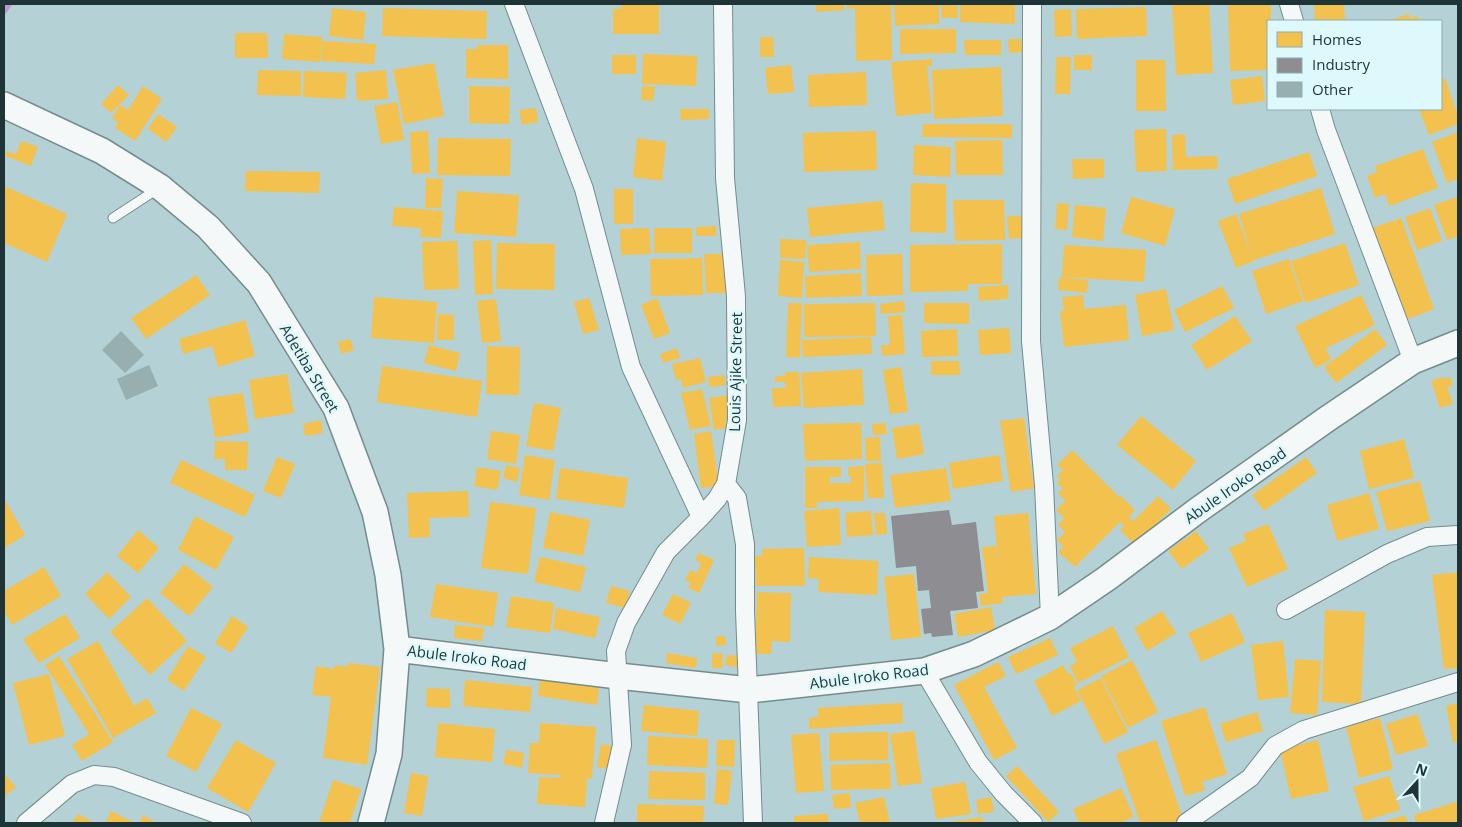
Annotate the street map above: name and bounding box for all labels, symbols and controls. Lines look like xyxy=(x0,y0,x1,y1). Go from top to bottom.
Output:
legend xyxy=(1267,20,1442,110)
text: Homes xyxy=(1312,29,1362,49)
text: Industry xyxy=(1312,54,1370,74)
text: Other xyxy=(1312,79,1353,99)
street label: Louis Ajike Street xyxy=(724,312,746,432)
street label: Adetiba Street xyxy=(276,320,344,416)
street label: Abule Iroko Road xyxy=(1180,442,1290,528)
street label: Abule Iroko Road xyxy=(406,640,528,674)
street label: Abule Iroko Road xyxy=(808,659,930,693)
north arrow xyxy=(1392,757,1442,807)
text: N xyxy=(1413,758,1431,780)

